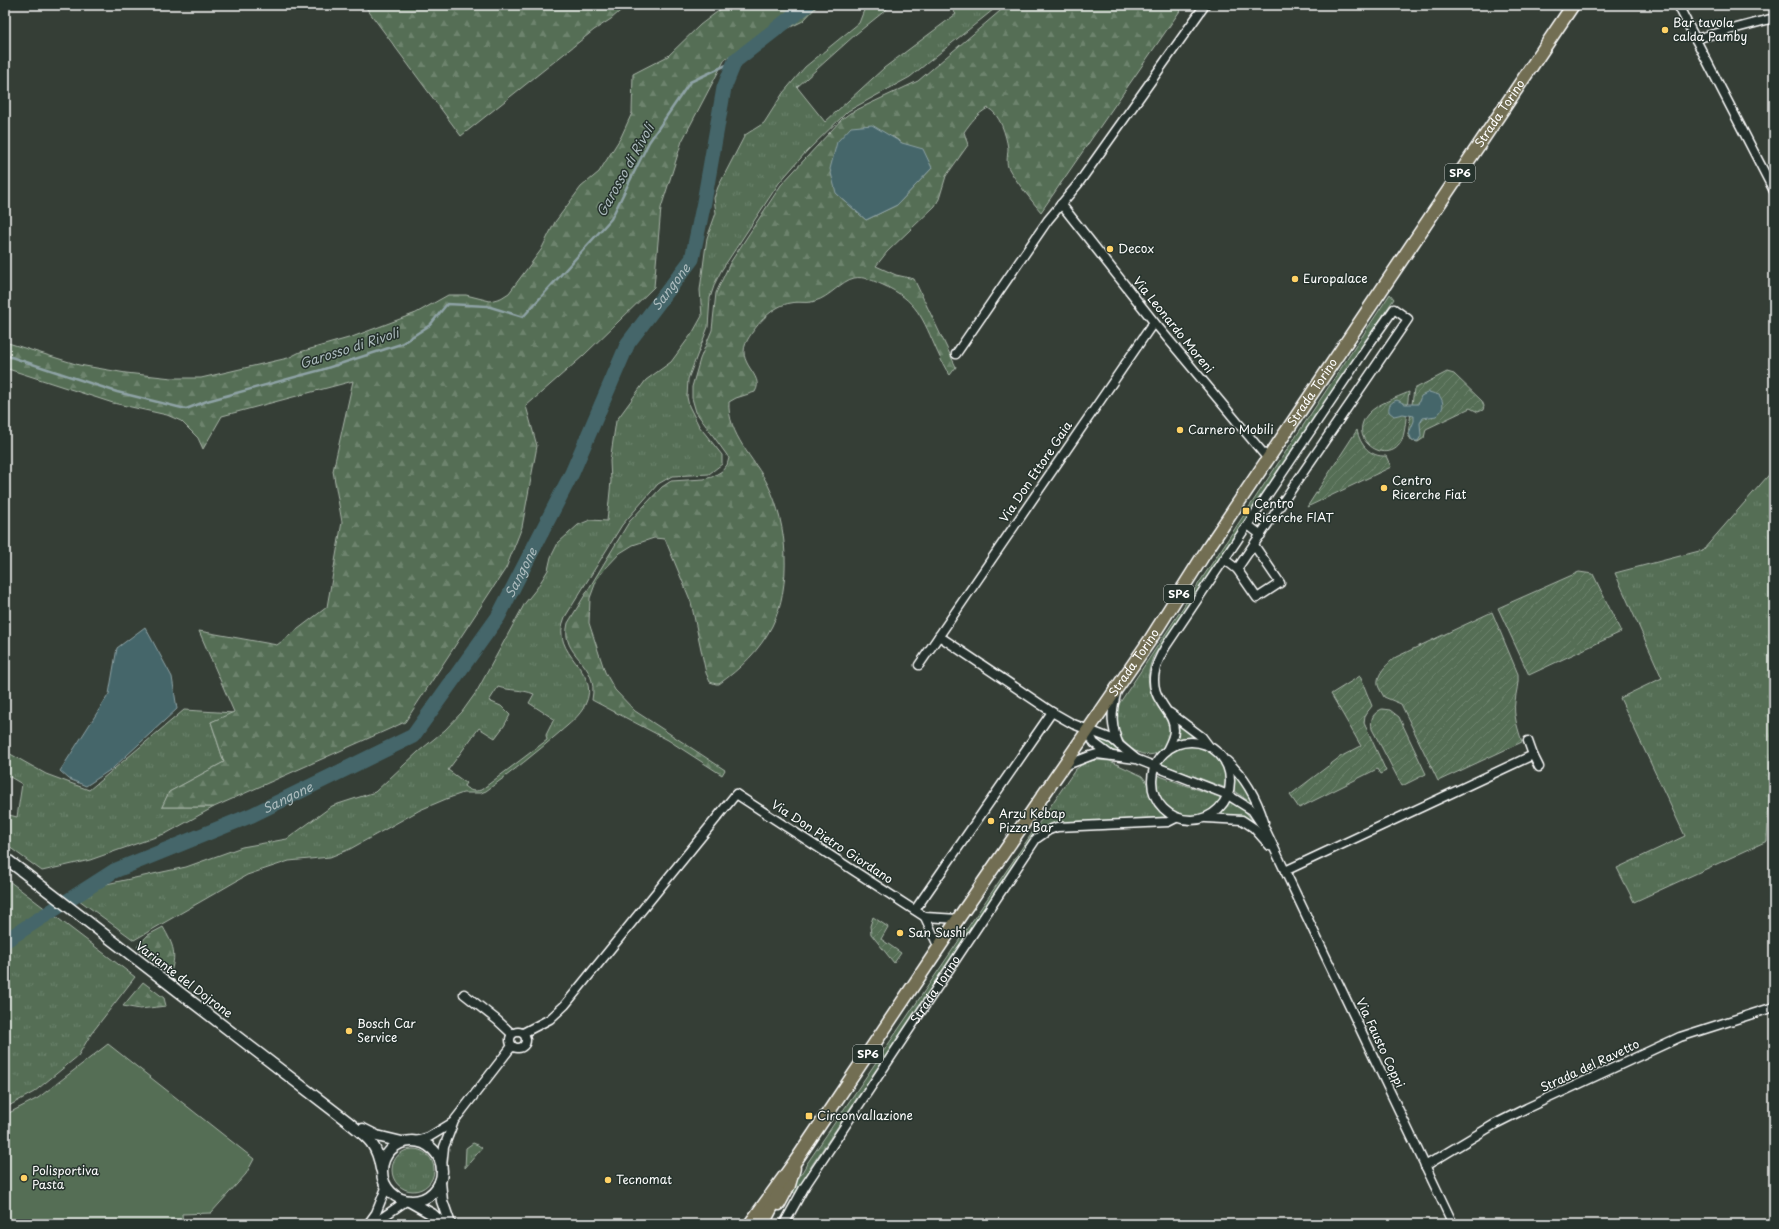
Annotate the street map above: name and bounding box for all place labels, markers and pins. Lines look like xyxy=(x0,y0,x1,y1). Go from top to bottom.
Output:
place label: Bar tavola calda Pamby xyxy=(1673,13,1747,45)
marker: Bar tavola calda Pamby xyxy=(1660,25,1670,35)
place label: Decox xyxy=(1118,239,1155,257)
marker: Decox xyxy=(1105,244,1115,254)
place label: Europalace xyxy=(1303,269,1368,287)
marker: Europalace xyxy=(1290,274,1300,284)
place label: Carnero Mobili xyxy=(1188,420,1274,438)
marker: Carnero Mobili xyxy=(1175,425,1185,435)
place label: Centro Ricerche Fiat xyxy=(1392,471,1466,503)
marker: Centro Ricerche Fiat xyxy=(1379,483,1389,493)
place label: Centro Ricerche FIAT xyxy=(1254,494,1335,526)
marker: Centro Ricerche FIAT xyxy=(1241,506,1251,516)
place label: Arzu Kebap Pizza Bar xyxy=(999,804,1065,836)
marker: Arzu Kebap Pizza Bar xyxy=(986,816,996,826)
place label: San Sushi xyxy=(908,923,966,941)
marker: San Sushi xyxy=(895,928,905,938)
place label: Bosch Car Service xyxy=(357,1014,416,1046)
marker: Bosch Car Service xyxy=(344,1026,354,1036)
place label: Circonvallazione xyxy=(817,1106,913,1124)
marker: Circonvallazione xyxy=(804,1111,814,1121)
place label: Polisportiva Pasta xyxy=(32,1161,99,1193)
place label: Tecnomat xyxy=(616,1170,672,1188)
marker: Polisportiva Pasta xyxy=(19,1173,29,1183)
marker: Tecnomat xyxy=(603,1175,613,1185)

